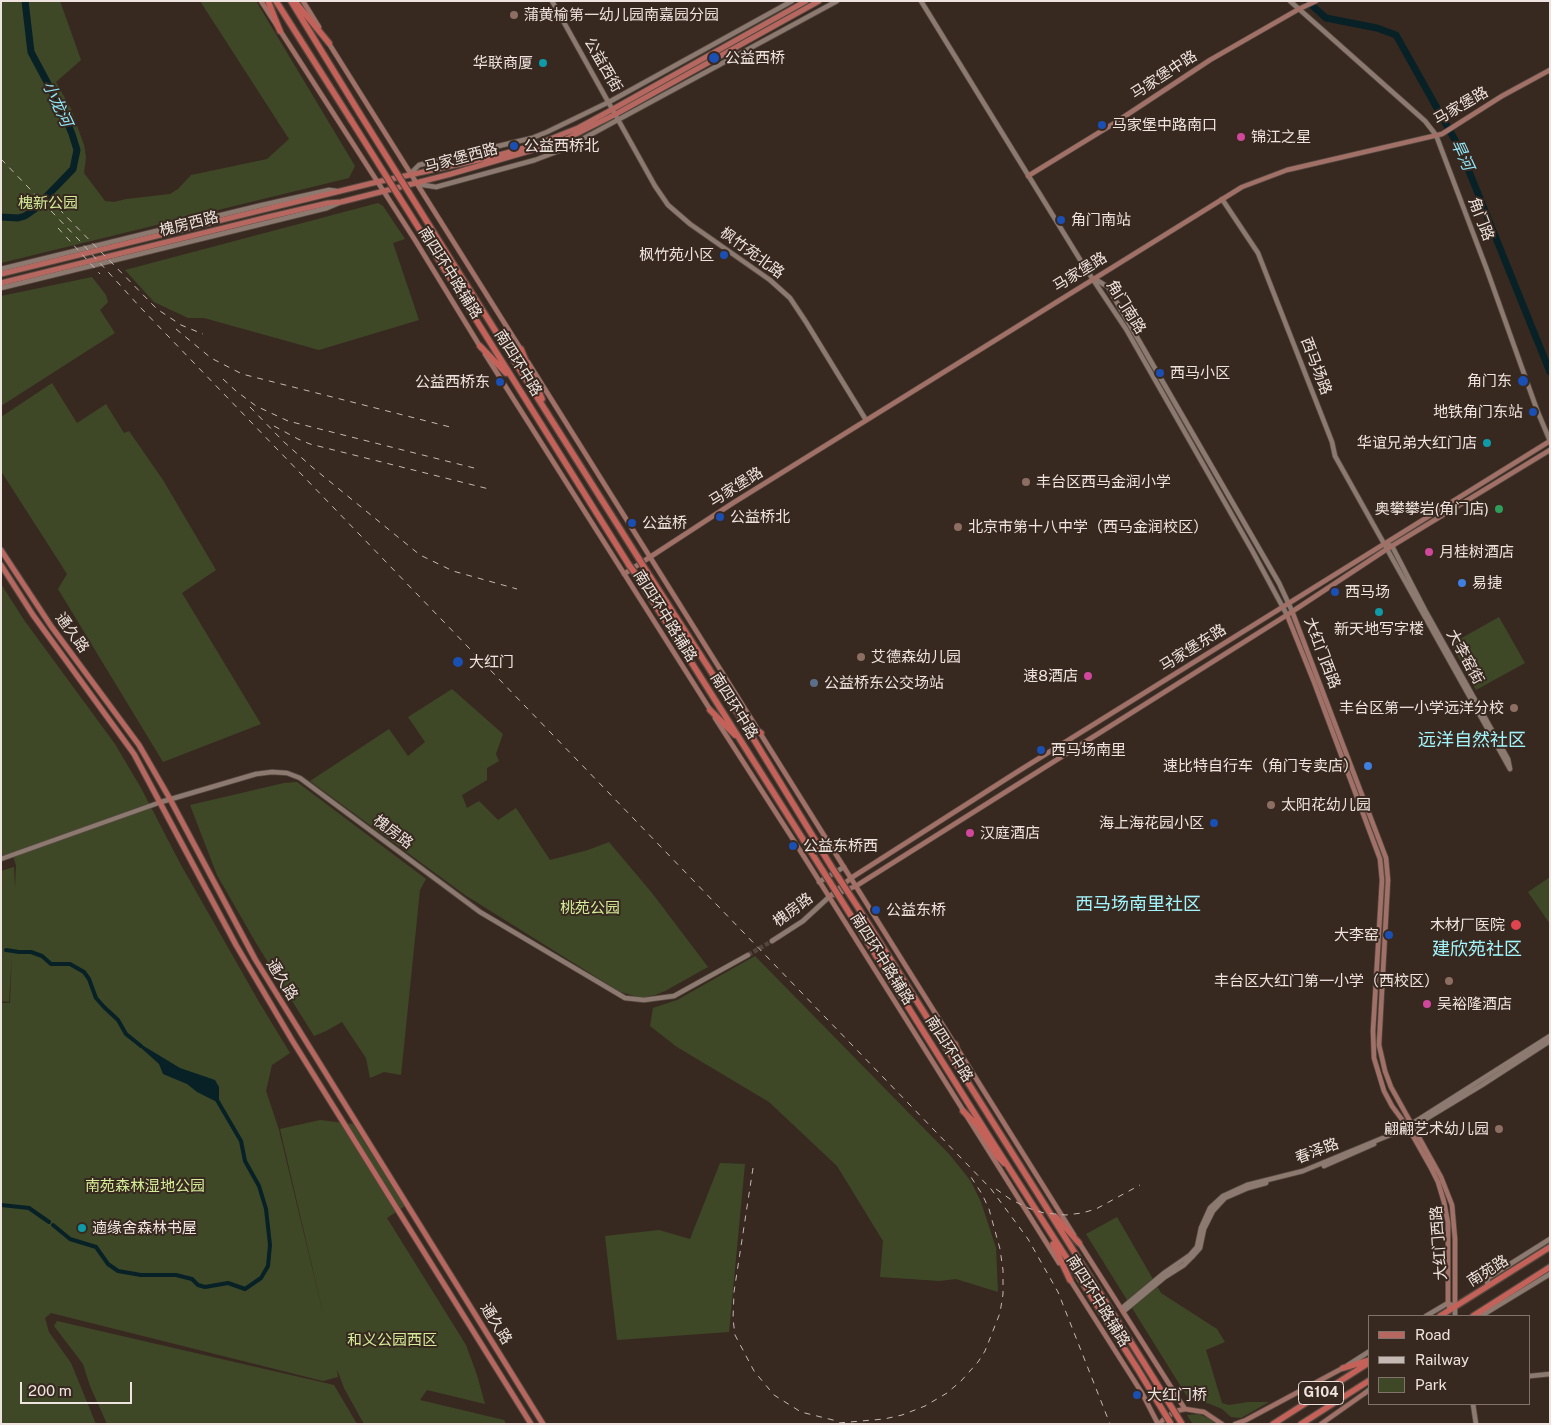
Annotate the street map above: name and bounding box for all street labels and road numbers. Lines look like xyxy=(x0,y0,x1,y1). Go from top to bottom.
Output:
street label: 公益西街 xyxy=(580,35,626,95)
street label: 马家堡中路 xyxy=(1128,47,1200,103)
street label: 马家堡路 xyxy=(1431,83,1491,129)
street label: 马家堡西路 xyxy=(422,140,500,176)
street label: 角门路 xyxy=(1465,195,1497,243)
street label: 槐房西路 xyxy=(158,208,220,240)
street label: 南四环中路辅路 xyxy=(415,224,485,322)
street label: 枫竹苑北路 xyxy=(716,224,788,282)
street label: 马家堡路 xyxy=(1050,248,1110,296)
street label: 角门南路 xyxy=(1102,277,1150,337)
street label: 南四环中路 xyxy=(490,326,546,400)
street label: 西马场路 xyxy=(1297,335,1335,397)
street label: 马家堡路 xyxy=(706,463,766,511)
street label: 南四环中路辅路 xyxy=(630,567,700,665)
street label: 通久路 xyxy=(51,610,93,656)
street label: 大红门西路 xyxy=(1300,615,1344,691)
street label: 马家堡东路 xyxy=(1156,620,1230,676)
street label: 大李窑街 xyxy=(1443,626,1487,688)
street label: 南四环中路 xyxy=(706,669,762,743)
street label: 槐房路 xyxy=(370,811,416,853)
street label: 槐房路 xyxy=(770,889,816,931)
street label: 南四环中路辅路 xyxy=(847,910,917,1008)
street label: 通久路 xyxy=(262,956,302,1004)
street label: 南四环中路 xyxy=(921,1012,977,1086)
street label: 春泽路 xyxy=(1293,1135,1341,1167)
street label: 大红门西路 xyxy=(1427,1205,1451,1281)
street label: 南苑路 xyxy=(1464,1251,1512,1291)
street label: 南四环中路辅路 xyxy=(1063,1252,1133,1350)
street label: 通久路 xyxy=(476,1300,516,1348)
road number: G104 xyxy=(1298,1382,1344,1405)

